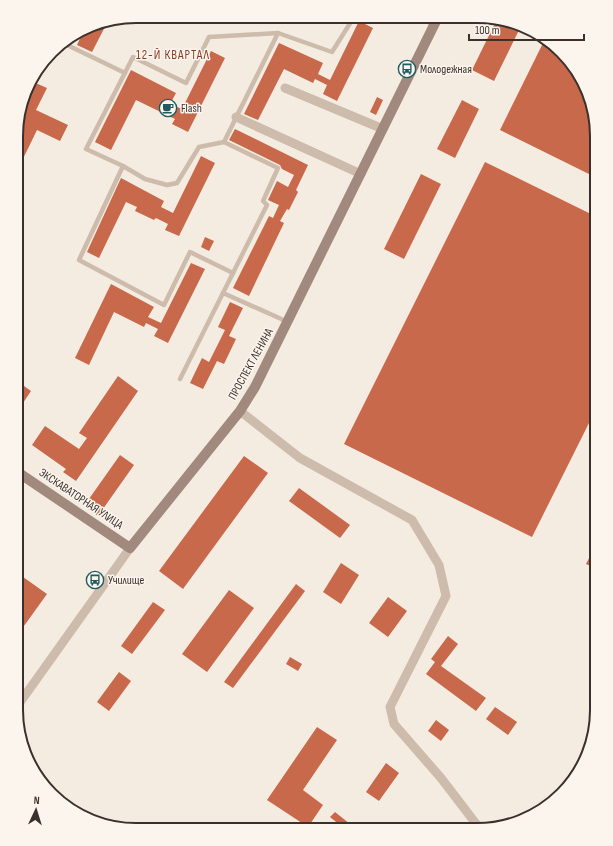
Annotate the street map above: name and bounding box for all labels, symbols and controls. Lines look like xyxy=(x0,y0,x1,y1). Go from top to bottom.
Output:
scale bar xyxy=(469,16,584,42)
text: 100 m xyxy=(475,23,500,38)
district label: 12-Й КВАРТАЛ xyxy=(136,47,210,63)
bus stop icon: Молодежная xyxy=(397,59,417,79)
place label: Молодежная xyxy=(420,62,472,77)
cafe icon: Flash xyxy=(158,98,178,118)
place label: Flash xyxy=(181,101,202,116)
street label: ПРОСПЕКТ ЛЕНИНА xyxy=(225,325,277,402)
street label: ЭКСКАВАТОРНАЯ УЛИЦА xyxy=(36,465,127,533)
bus stop icon: Училище xyxy=(85,570,105,590)
place label: Училище xyxy=(108,573,144,588)
north arrow xyxy=(16,790,56,830)
text: N xyxy=(33,794,40,807)

